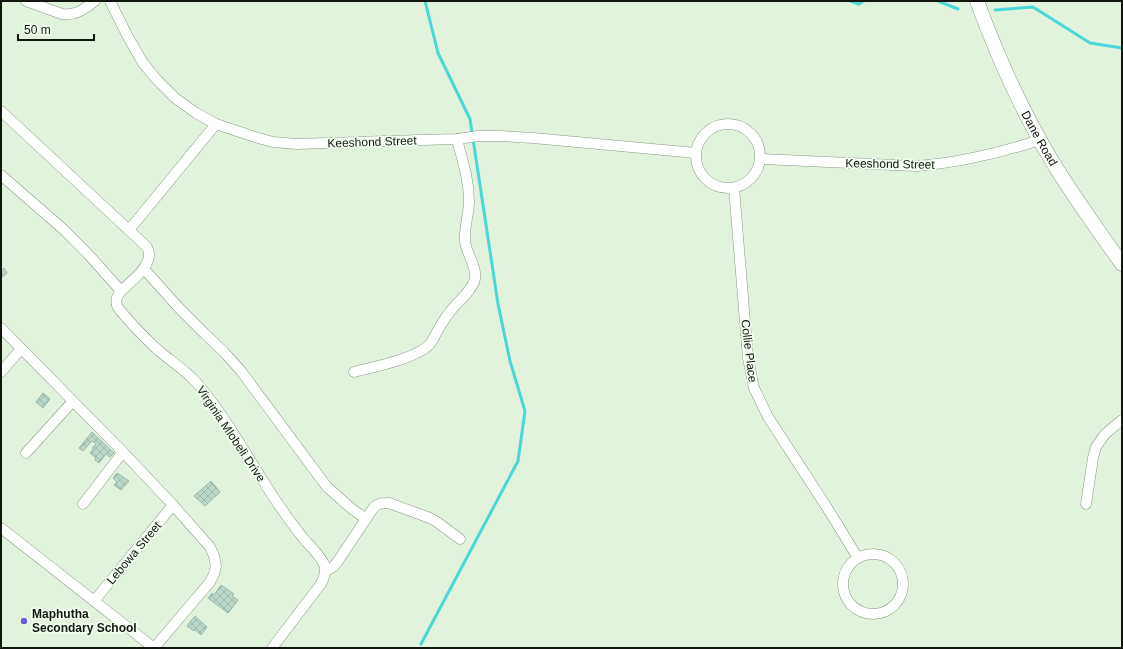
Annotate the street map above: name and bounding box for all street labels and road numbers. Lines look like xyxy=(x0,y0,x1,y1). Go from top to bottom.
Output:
street label: Dane Road xyxy=(1018,109,1060,168)
street label: Keeshond Street xyxy=(327,133,418,151)
street label: Keeshond Street xyxy=(845,156,935,172)
street label: Collie Place xyxy=(738,319,760,384)
street label: Virginia Mlobeli Drive xyxy=(194,383,268,485)
street label: Lebowa Street xyxy=(104,518,165,587)

